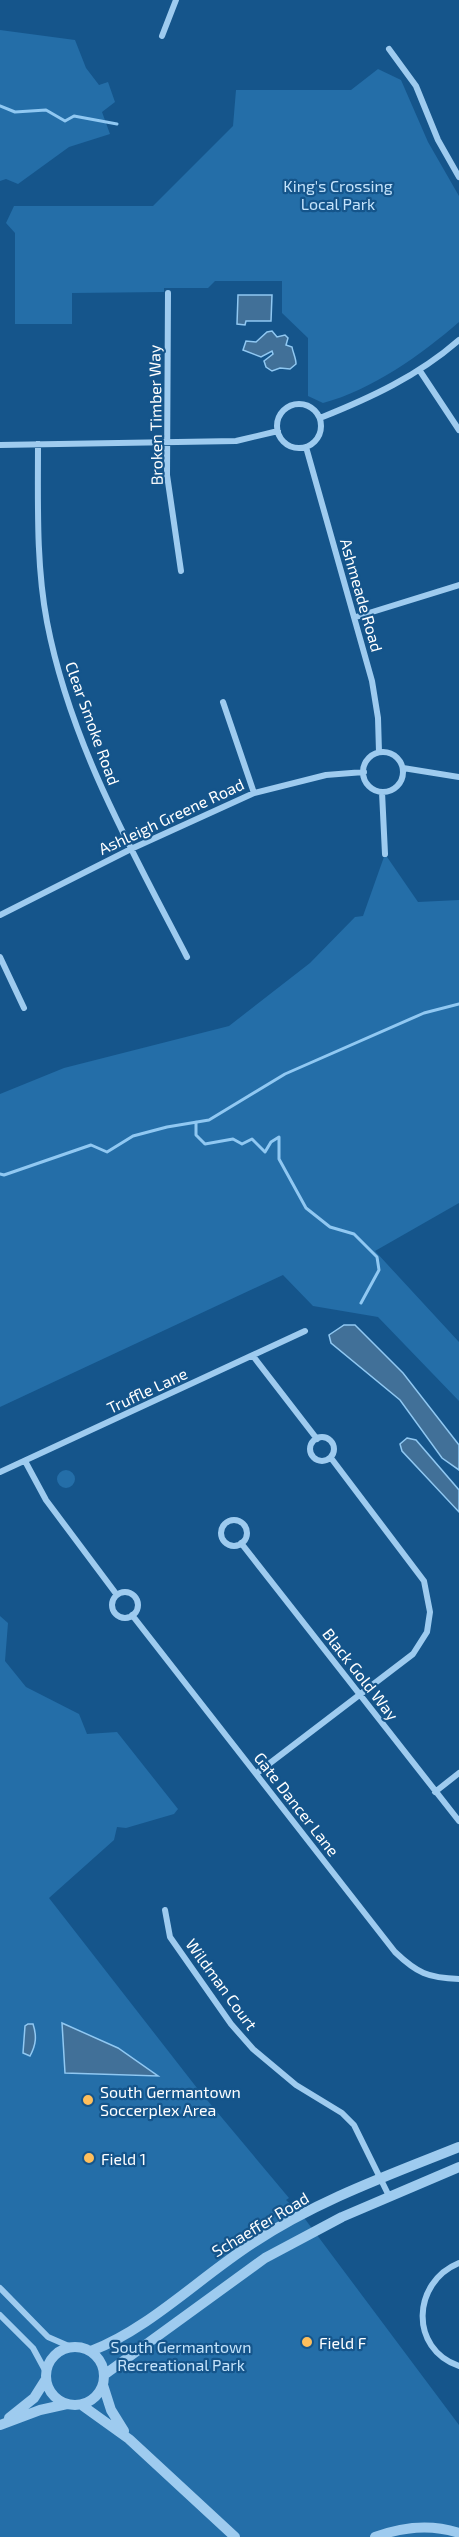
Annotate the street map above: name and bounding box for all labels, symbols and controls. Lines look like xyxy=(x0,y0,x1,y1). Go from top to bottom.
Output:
park label: King's Crossing Local Park xyxy=(283,176,393,213)
street label: Broken Timber Way xyxy=(144,344,166,486)
street label: Ashmeade Road xyxy=(337,536,387,654)
street label: Clear Smoke Road xyxy=(62,659,124,787)
street label: Ashleigh Greene Road xyxy=(95,774,247,858)
street label: Truffle Lane xyxy=(104,1363,190,1417)
street label: Black Gold Way xyxy=(319,1624,403,1724)
street label: Gate Dancer Lane xyxy=(251,1748,343,1860)
street label: Wildman Court xyxy=(182,1935,262,2033)
place label: South Germantown Soccerplex Area xyxy=(100,2082,241,2119)
marker: South Germantown Soccerplex Area xyxy=(81,2093,95,2107)
place label: Field 1 xyxy=(101,2149,146,2168)
marker: Field 1 xyxy=(82,2151,96,2165)
street label: Schaeffer Road xyxy=(208,2188,312,2260)
place label: Field F xyxy=(319,2333,367,2352)
marker: Field F xyxy=(300,2335,314,2349)
park label: South Germantown Recreational Park xyxy=(111,2337,251,2374)

